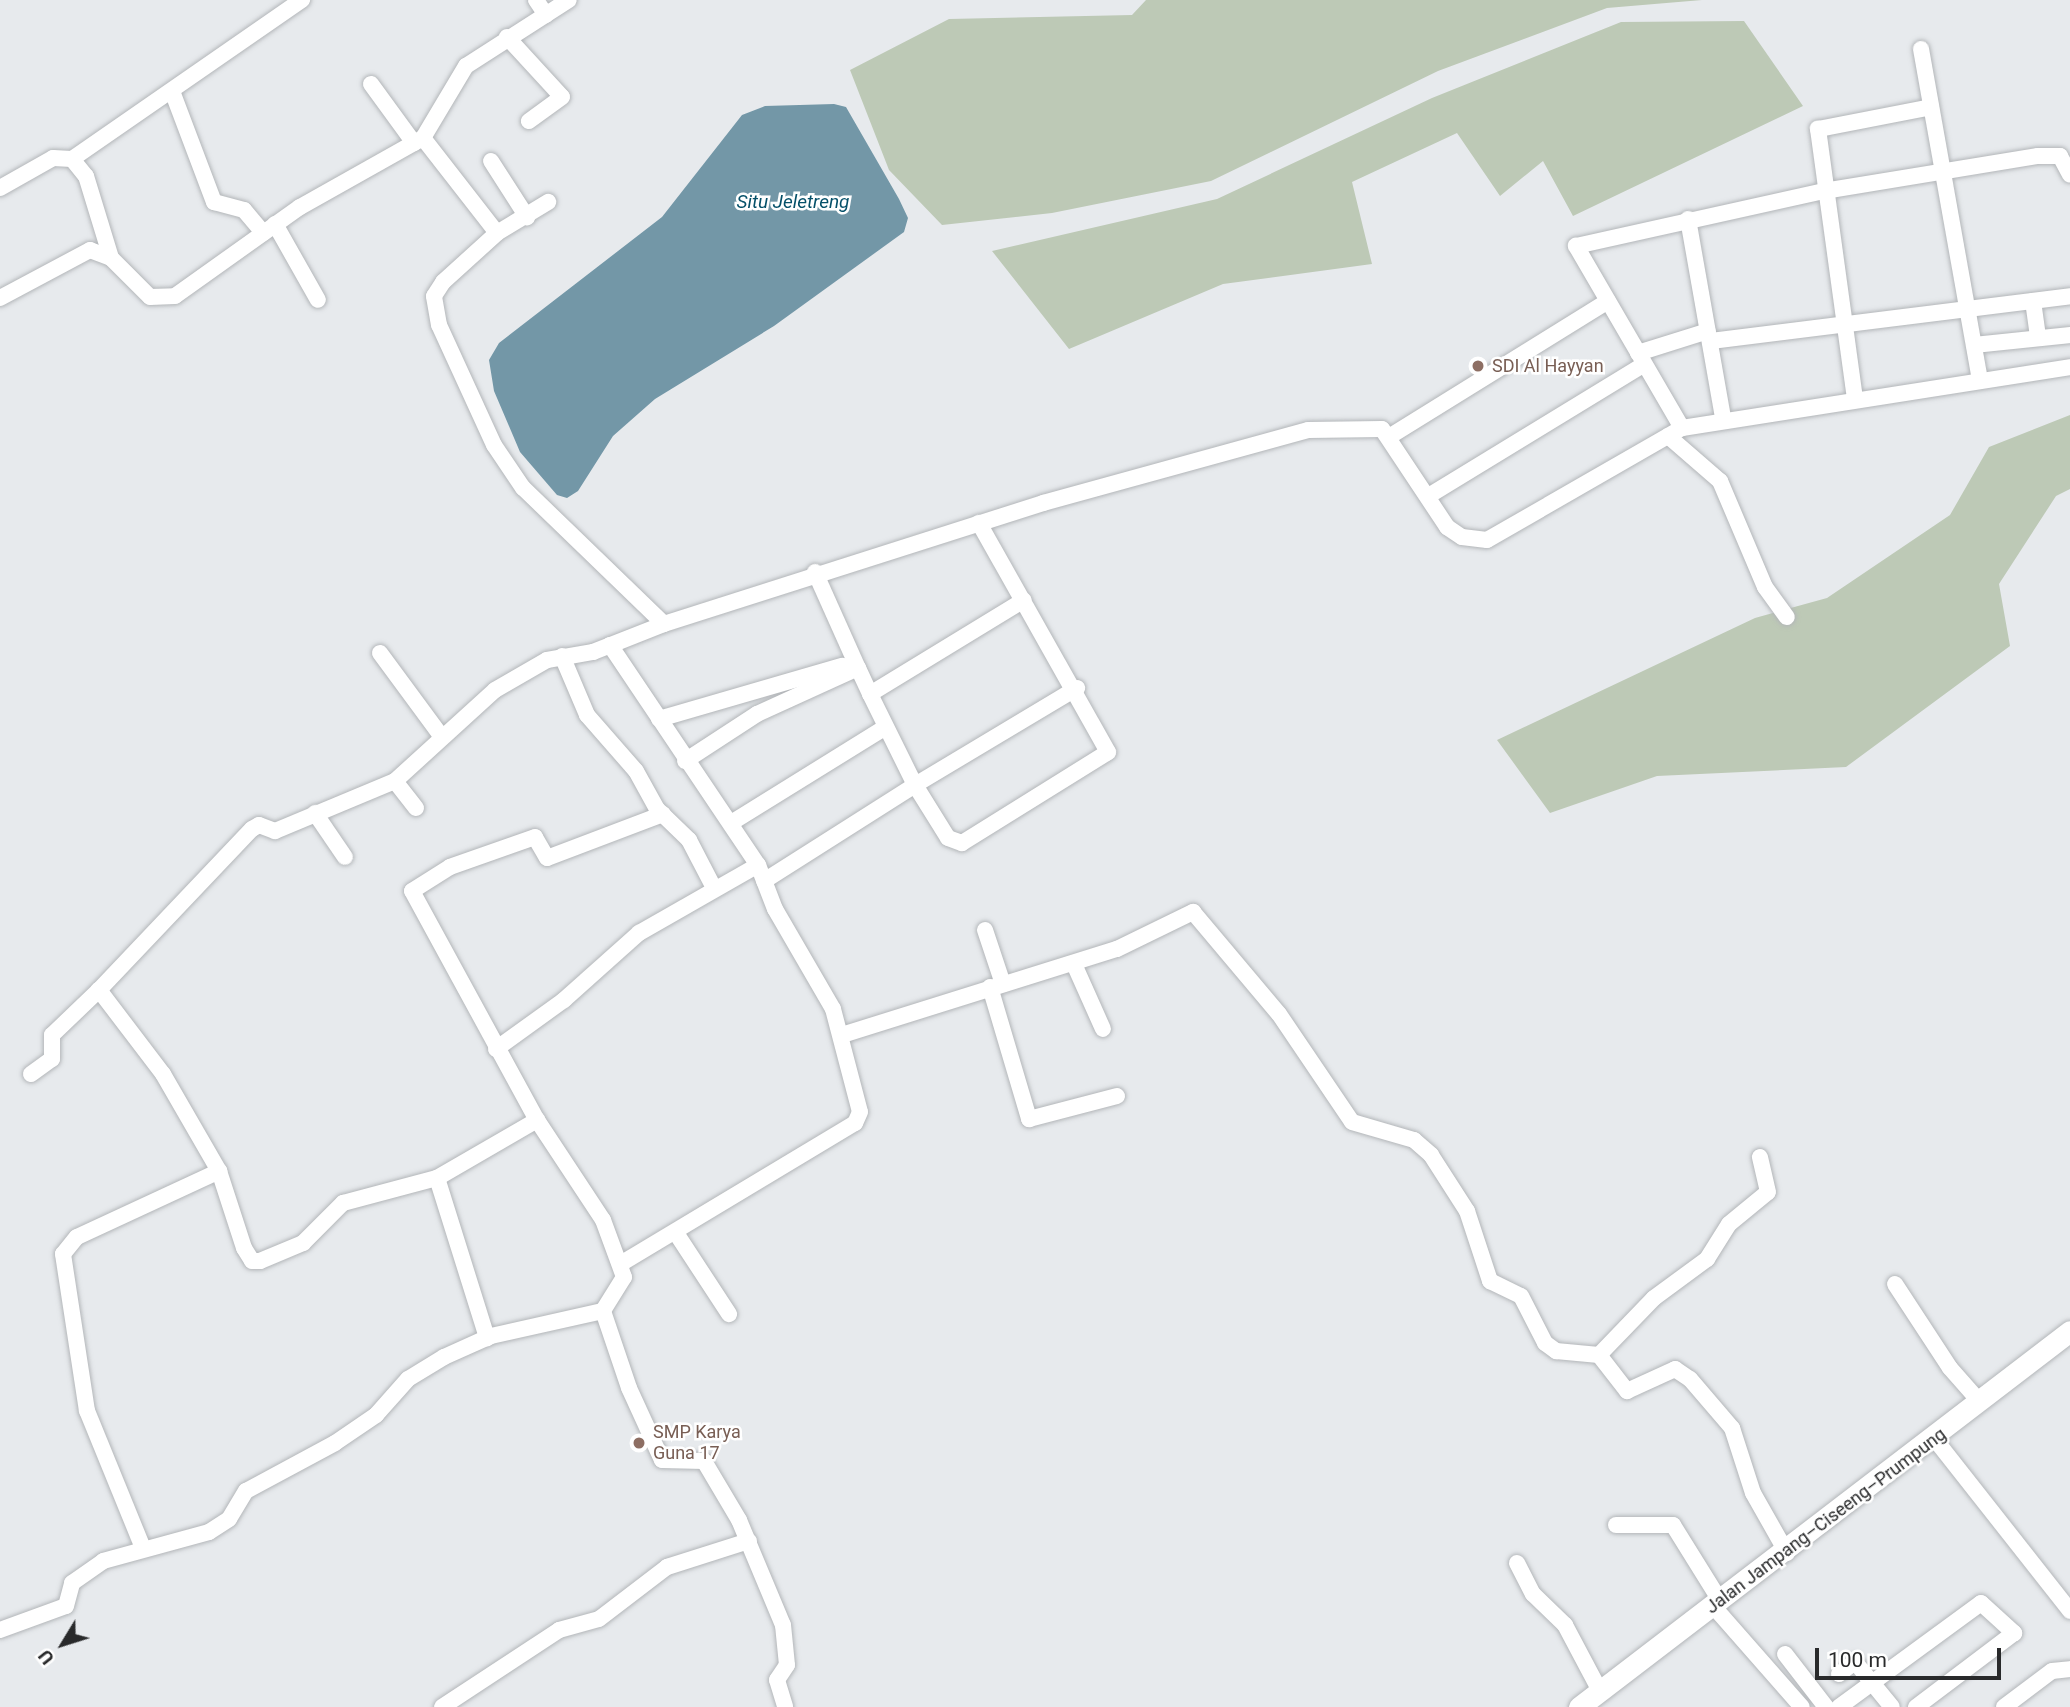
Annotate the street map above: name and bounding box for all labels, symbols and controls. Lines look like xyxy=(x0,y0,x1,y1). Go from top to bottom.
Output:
water label: Situ Jeletreng xyxy=(737,191,849,213)
place label: SDI Al Hayyan xyxy=(1492,355,1604,377)
marker: SDI Al Hayyan xyxy=(1470,358,1486,374)
place label: SMP Karya Guna 17 xyxy=(653,1422,741,1464)
street label: Jalan Jampang–Ciseeng–Prumpung xyxy=(1702,1424,1950,1618)
marker: SMP Karya Guna 17 xyxy=(631,1435,647,1451)
north arrow xyxy=(28,1609,98,1679)
scale bar xyxy=(1818,1634,2004,1678)
text: U xyxy=(33,1645,59,1669)
text: 100 m xyxy=(1828,1648,1887,1672)

